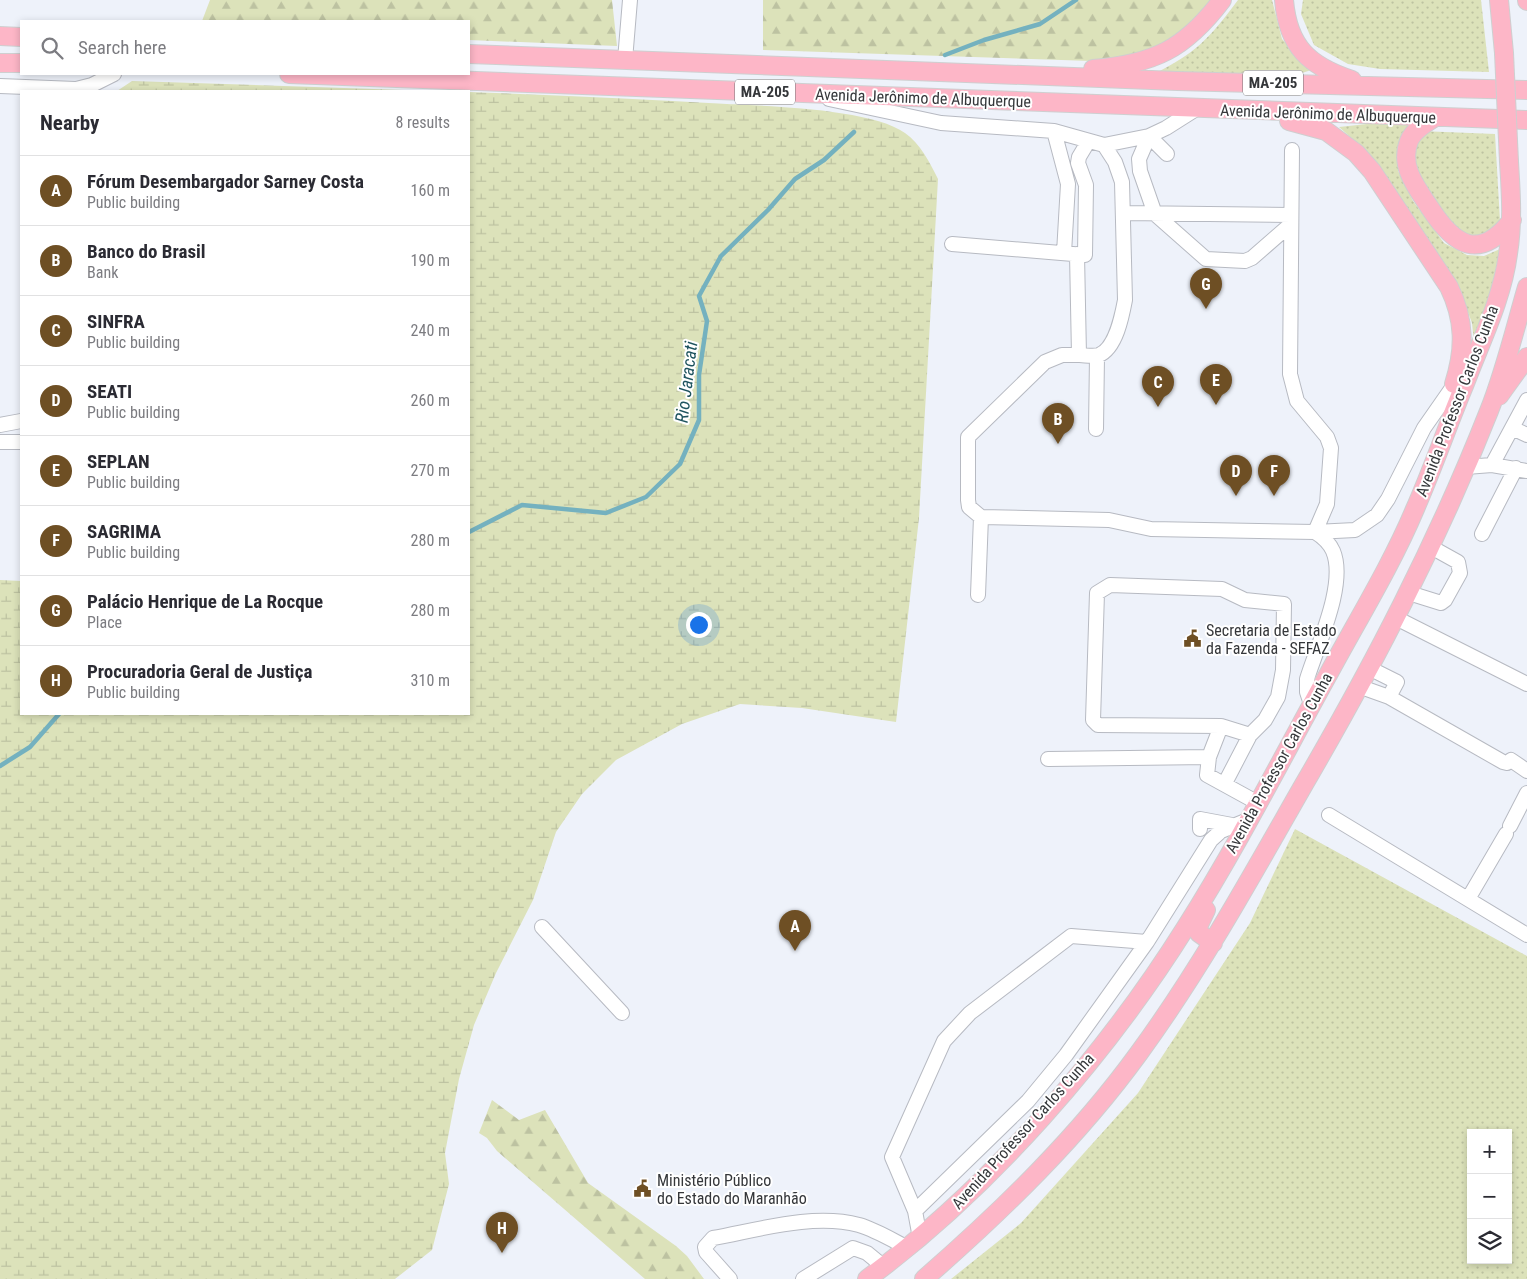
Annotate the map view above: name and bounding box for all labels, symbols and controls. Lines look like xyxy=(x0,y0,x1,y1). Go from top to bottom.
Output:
search box xyxy=(20,20,470,75)
icon: search xyxy=(38,34,66,62)
text: Search here xyxy=(78,36,166,59)
road number: MA-205 xyxy=(1243,70,1303,96)
road number: MA-205 xyxy=(735,80,795,104)
street label: Avenida Jerônimo de Albuquerque xyxy=(815,85,1031,111)
street label: Avenida Jerônimo de Albuquerque xyxy=(1220,101,1436,127)
text: Nearby xyxy=(40,111,99,135)
text: 8 results xyxy=(395,113,450,132)
text: Fórum Desembargador Sarney Costa xyxy=(87,170,364,193)
text: A xyxy=(51,181,61,200)
text: 160 m xyxy=(411,181,450,200)
text: Public building xyxy=(87,193,180,212)
text: Banco do Brasil xyxy=(87,240,206,263)
text: B xyxy=(52,251,60,270)
text: 190 m xyxy=(411,251,450,270)
text: Bank xyxy=(87,263,118,282)
pin: G xyxy=(1190,268,1222,309)
street label: Avenida Professor Carlos Cunha xyxy=(1412,303,1502,499)
text: SINFRA xyxy=(87,310,145,333)
text: C xyxy=(51,321,61,340)
text: 240 m xyxy=(411,321,450,340)
text: Public building xyxy=(87,333,180,352)
water label: Rio Jaracati xyxy=(671,339,702,424)
pin: E xyxy=(1200,364,1232,405)
pin: C xyxy=(1142,366,1174,407)
text: SEATI xyxy=(87,380,132,403)
text: D xyxy=(51,391,61,410)
text: 260 m xyxy=(411,391,450,410)
text: Public building xyxy=(87,403,180,422)
pin: B xyxy=(1042,403,1074,444)
text: SEPLAN xyxy=(87,450,150,473)
pin: D xyxy=(1220,455,1252,496)
pin: F xyxy=(1258,455,1290,496)
text: E xyxy=(52,461,60,480)
text: 270 m xyxy=(411,461,450,480)
text: Public building xyxy=(87,473,180,492)
text: SAGRIMA xyxy=(87,520,161,543)
text: F xyxy=(52,531,60,550)
text: 280 m xyxy=(411,531,450,550)
text: Public building xyxy=(87,543,180,562)
text: Palácio Henrique de La Rocque xyxy=(87,590,323,613)
text: G xyxy=(51,601,61,620)
text: 280 m xyxy=(411,601,450,620)
your location xyxy=(686,612,712,638)
text: Place xyxy=(87,613,122,632)
place label: Secretaria de Estado da Fazenda - SEFAZ xyxy=(1206,621,1336,658)
public building icon: Secretaria de Estado da Fazenda - SEFAZ xyxy=(1182,629,1202,649)
text: Procuradoria Geral de Justiça xyxy=(87,660,312,683)
street label: Avenida Professor Carlos Cunha xyxy=(1221,670,1337,856)
text: H xyxy=(51,671,61,690)
text: 310 m xyxy=(411,671,450,690)
text: Public building xyxy=(87,683,180,702)
pin: A xyxy=(779,910,811,951)
street label: Avenida Professor Carlos Cunha xyxy=(948,1049,1098,1213)
map controls xyxy=(1467,1129,1512,1264)
button: + xyxy=(1467,1129,1512,1174)
place label: Ministério Público do Estado do Maranhão xyxy=(657,1171,807,1208)
button: − xyxy=(1467,1174,1512,1219)
public building icon: Ministério Público do Estado do Maranhão xyxy=(633,1179,653,1199)
pin: H xyxy=(486,1212,518,1253)
button: layers xyxy=(1467,1219,1512,1264)

